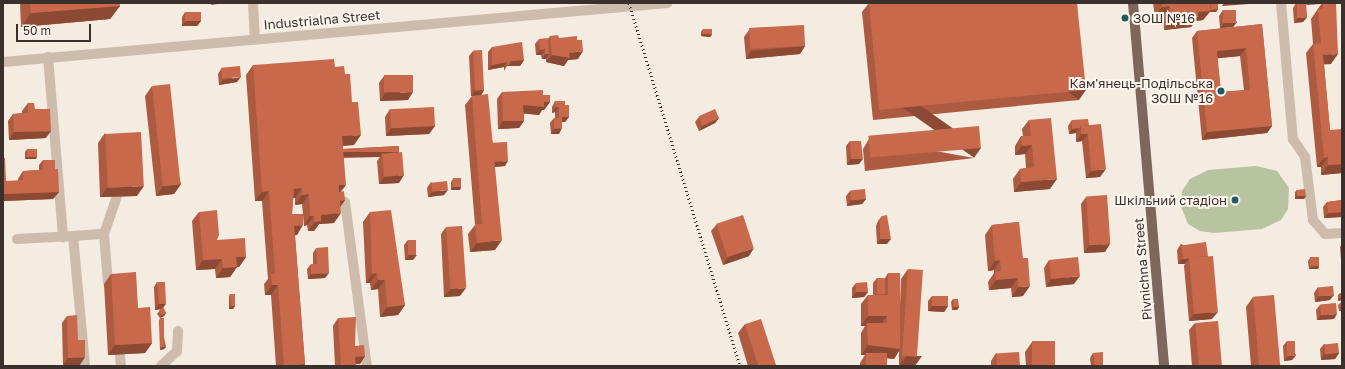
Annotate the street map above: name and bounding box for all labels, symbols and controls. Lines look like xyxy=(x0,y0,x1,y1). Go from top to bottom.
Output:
street label: Industrialna Street xyxy=(263,7,381,33)
place label: ЗОШ №16 xyxy=(1133,10,1195,26)
marker: ЗОШ №16 xyxy=(1120,13,1130,23)
scale bar xyxy=(18,16,93,42)
text: 50 m xyxy=(23,23,51,38)
place label: Кам'янець-Подільська ЗОШ №16 xyxy=(1070,76,1213,107)
marker: Кам'янець-Подільська ЗОШ №16 xyxy=(1216,86,1226,96)
place label: Шкільний стадіон xyxy=(1114,192,1227,208)
marker: Шкільний стадіон xyxy=(1230,195,1240,205)
street label: Pivnichna Street xyxy=(1131,217,1155,321)

